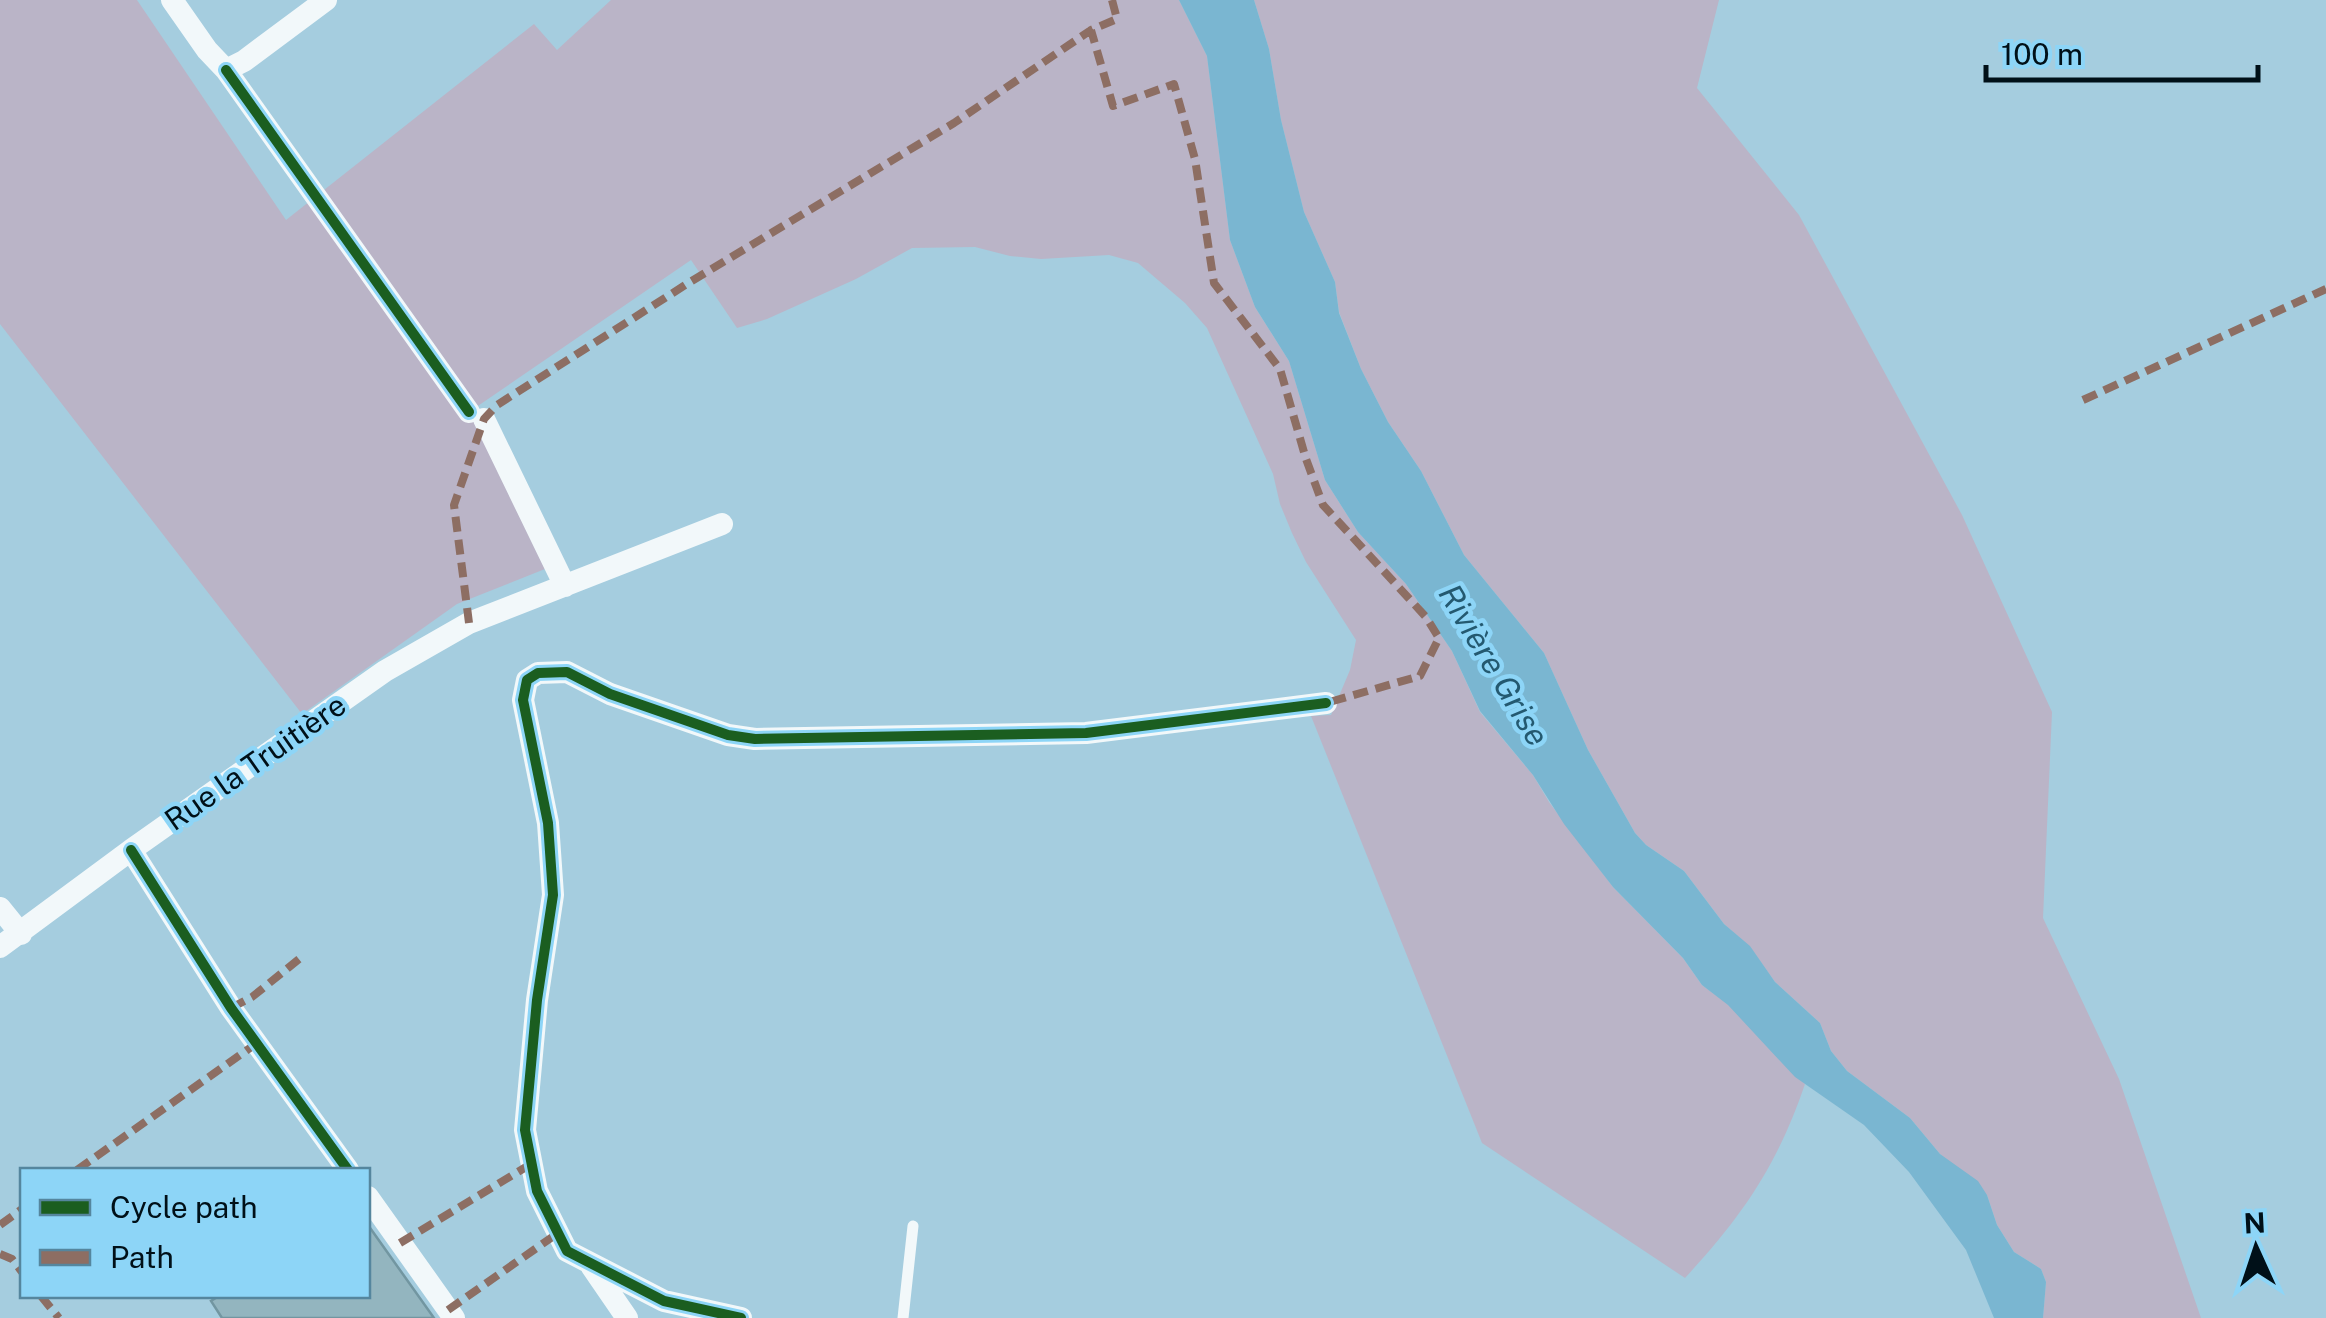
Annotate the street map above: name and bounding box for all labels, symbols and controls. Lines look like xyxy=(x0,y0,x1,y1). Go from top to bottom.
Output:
scale bar xyxy=(1986,20,2258,82)
text: 100 m xyxy=(2001,36,2083,72)
water label: Rivière Grise xyxy=(1431,578,1557,752)
street label: Rue la Truitière xyxy=(158,686,352,838)
legend xyxy=(20,1168,370,1298)
text: Cycle path xyxy=(110,1189,258,1225)
north arrow xyxy=(2206,1198,2306,1298)
text: N xyxy=(2243,1205,2266,1240)
text: Path xyxy=(110,1239,174,1275)

